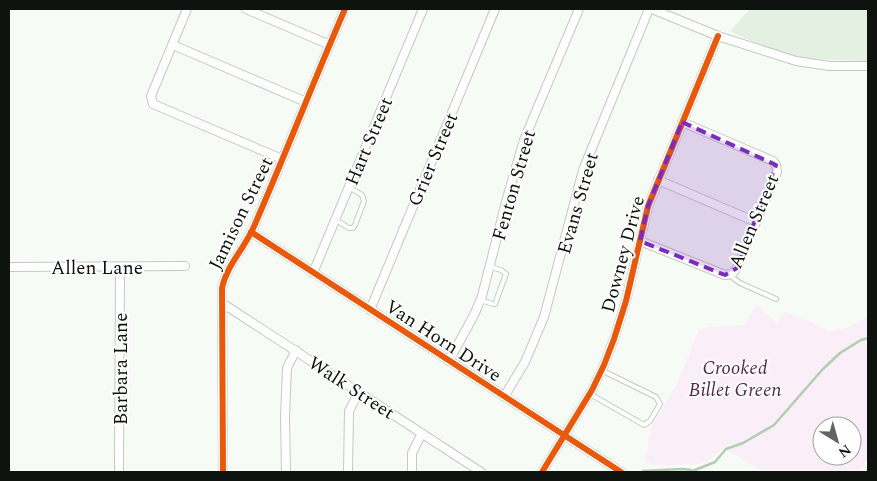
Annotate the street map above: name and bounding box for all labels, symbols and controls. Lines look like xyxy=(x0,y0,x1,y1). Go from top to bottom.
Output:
street label: Hart Street xyxy=(338,93,401,190)
street label: Grier Street xyxy=(401,108,466,211)
street label: Fenton Street xyxy=(485,126,544,244)
street label: Evans Street xyxy=(550,149,607,258)
street label: Jamison Street xyxy=(201,152,281,275)
street label: Allen Street xyxy=(721,170,787,273)
street label: Downey Drive xyxy=(594,193,653,316)
street label: Allen Lane xyxy=(51,254,143,283)
street label: Van Horn Drive xyxy=(379,293,507,390)
street label: Barbara Lane xyxy=(107,313,136,425)
street label: Walk Street xyxy=(302,349,401,427)
park label: Crooked Billet Green xyxy=(688,354,782,405)
north arrow xyxy=(812,416,862,466)
text: N xyxy=(834,439,855,463)

